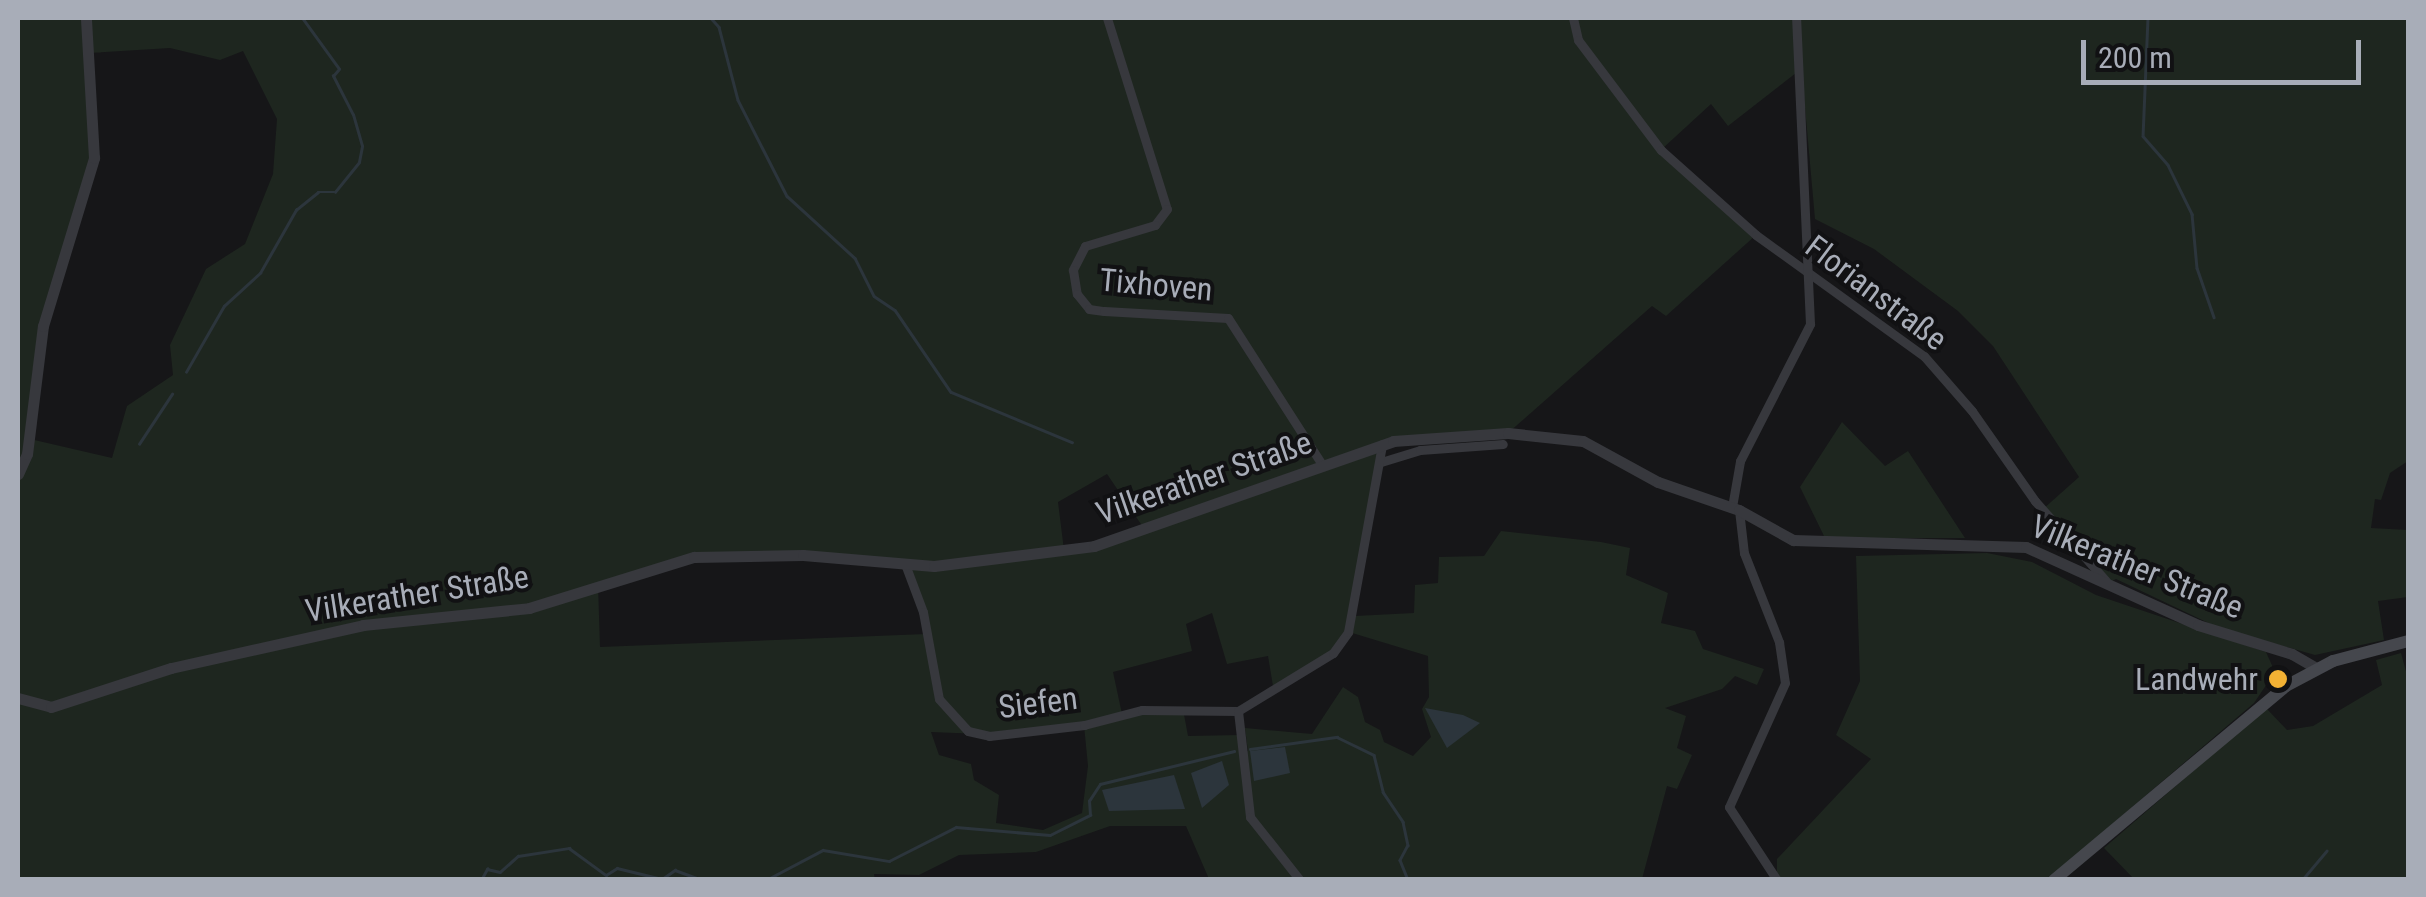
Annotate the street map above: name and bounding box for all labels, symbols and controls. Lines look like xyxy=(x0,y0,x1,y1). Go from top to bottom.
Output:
scale bar xyxy=(2086,20,2366,82)
text: 200 m xyxy=(2098,40,2172,75)
street label: Florianstraße xyxy=(1798,227,1954,359)
street label: Tixhoven xyxy=(1098,261,1214,309)
street label: Vilkerather Straße xyxy=(1091,423,1317,533)
street label: Vilkerather Straße xyxy=(2025,507,2249,627)
street label: Vilkerather Straße xyxy=(303,557,531,631)
place label: Landwehr xyxy=(2135,660,2258,698)
marker: Landwehr xyxy=(2267,668,2289,690)
street label: Siefen xyxy=(996,679,1080,727)

